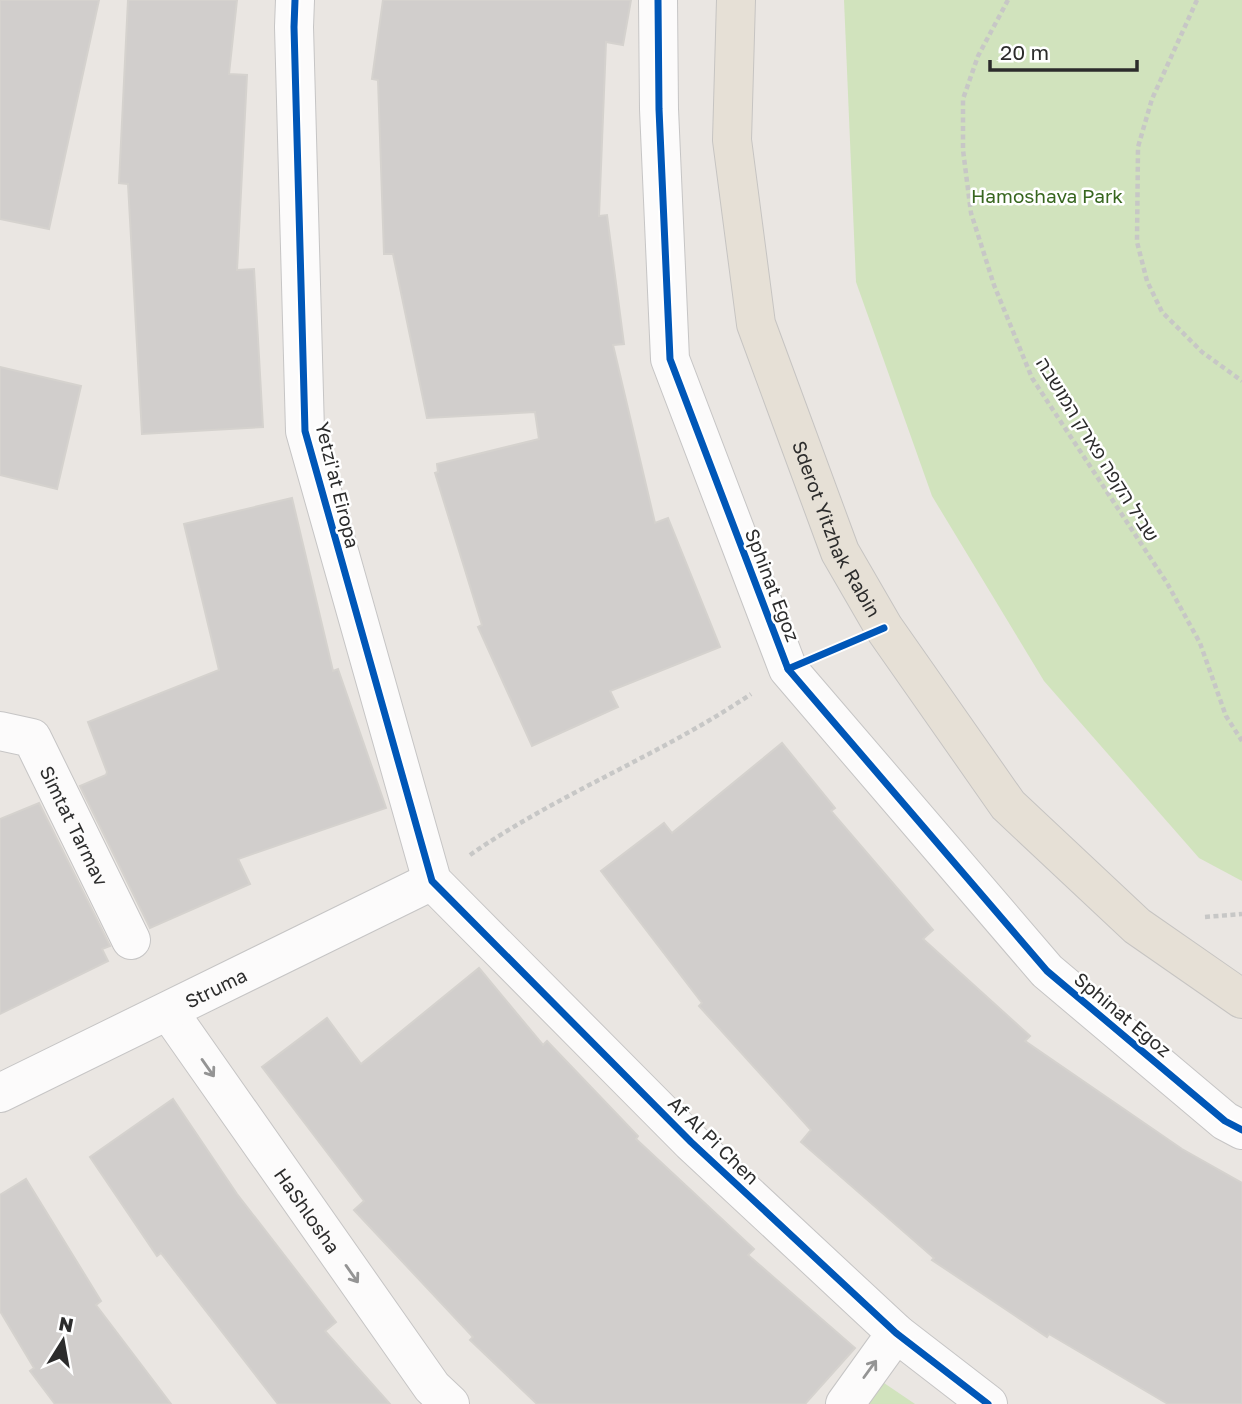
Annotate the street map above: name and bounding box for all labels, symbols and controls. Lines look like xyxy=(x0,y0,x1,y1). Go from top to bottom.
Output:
scale bar xyxy=(990,28,1137,72)
text: 20 m xyxy=(1000,39,1049,65)
park label: Hamoshava Park xyxy=(971,184,1123,207)
street label: שביל הקפה פארק המושבה xyxy=(1032,353,1164,545)
street label: Yetzi'at Eiropa xyxy=(311,420,365,550)
street label: Sderot Yitzhak Rabin xyxy=(788,437,886,621)
street label: Sphinat Egoz xyxy=(741,525,805,645)
street label: Simtat Tarmav xyxy=(36,762,114,889)
street label: Struma xyxy=(181,962,250,1012)
street label: Sphinat Egoz xyxy=(1070,967,1176,1061)
one-way arrow xyxy=(201,1058,215,1077)
street label: Af Al Pi Chen xyxy=(664,1091,764,1189)
street label: HaShlosha xyxy=(270,1163,346,1257)
one-way arrow xyxy=(345,1264,359,1283)
north arrow xyxy=(28,1306,98,1376)
text: N xyxy=(57,1311,76,1336)
one-way arrow xyxy=(863,1360,877,1379)

